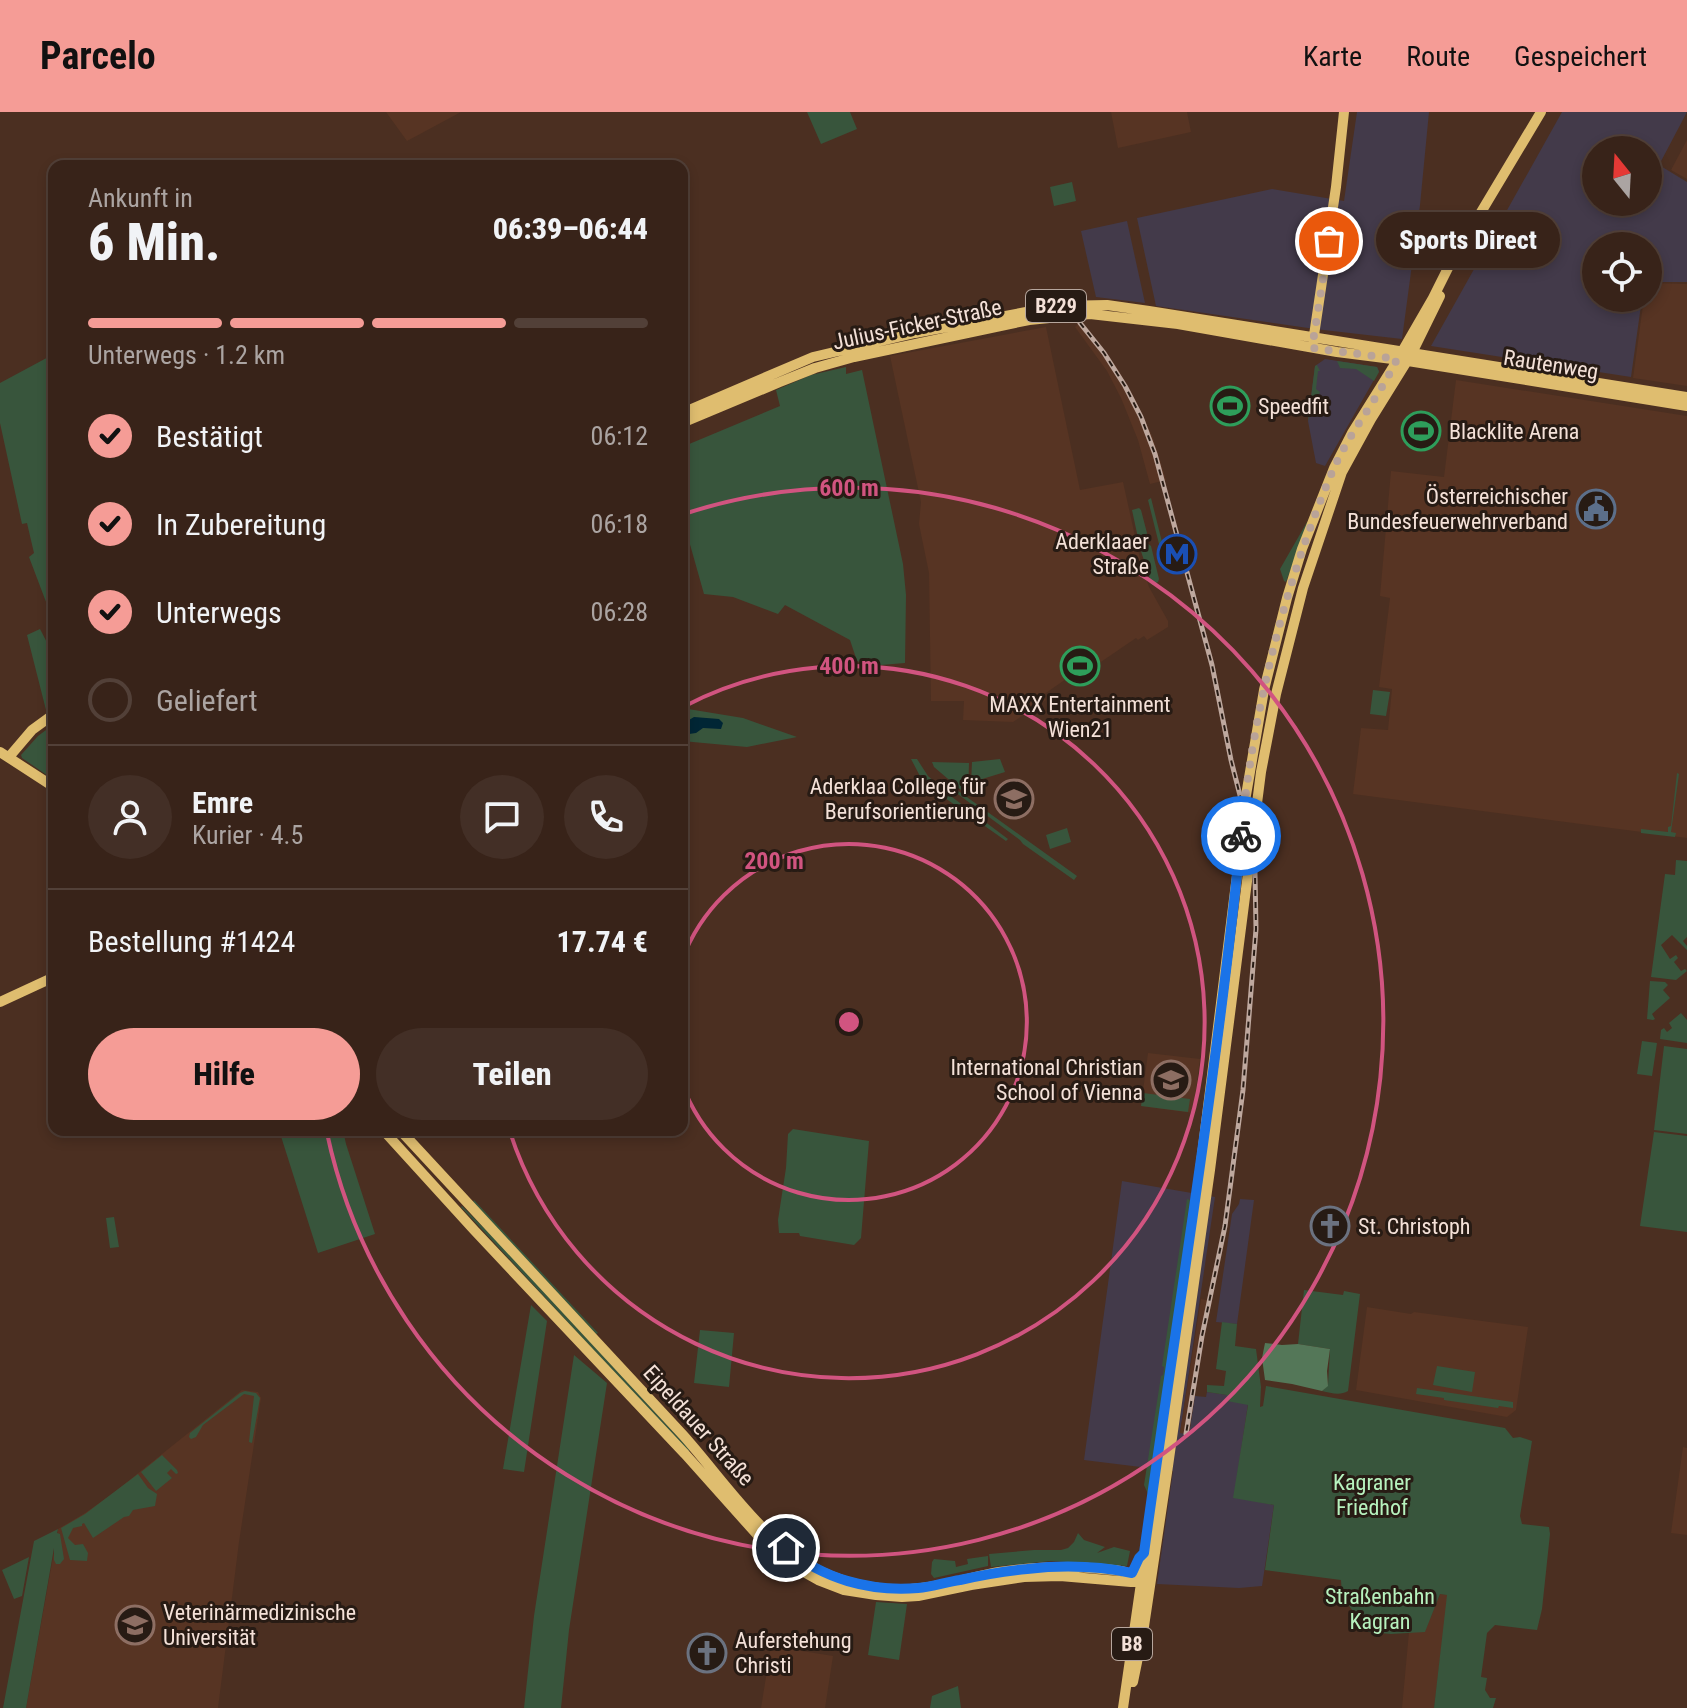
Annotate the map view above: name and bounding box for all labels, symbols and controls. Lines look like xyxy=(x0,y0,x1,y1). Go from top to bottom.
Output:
text: Parcelo xyxy=(40,34,156,78)
text: Karte xyxy=(1303,40,1362,73)
text: Route xyxy=(1406,40,1470,73)
text: Gespeichert xyxy=(1514,40,1647,73)
north arrow xyxy=(1582,136,1662,216)
map controls xyxy=(1582,136,1662,312)
text: Ankunft in xyxy=(88,183,193,213)
pin xyxy=(1295,207,1363,275)
text: 06:39–06:44 xyxy=(493,211,648,246)
text: 6 Min. xyxy=(88,212,220,273)
callout: Sports Direct xyxy=(1377,213,1561,269)
icon: bag xyxy=(1307,219,1351,263)
text: Sports Direct xyxy=(1399,225,1537,255)
button: locate xyxy=(1582,232,1662,312)
road number: B229 xyxy=(1026,290,1086,322)
street label: Julius-Ficker-Straße xyxy=(830,294,1004,355)
text: Unterwegs · 1.2 km xyxy=(88,340,285,370)
street label: Rautenweg xyxy=(1502,345,1600,384)
sports icon: Speedfit xyxy=(1209,385,1251,427)
place label: Speedfit xyxy=(1258,394,1329,419)
sports icon: Blacklite Arena xyxy=(1400,410,1442,452)
icon: check xyxy=(88,414,132,458)
text: Bestätigt xyxy=(156,419,263,454)
place label: Blacklite Arena xyxy=(1449,419,1579,444)
text: 06:12 xyxy=(591,421,648,451)
text: 600 m xyxy=(819,474,879,502)
place label: Österreichischer Bundesfeuerwehrverband xyxy=(1347,484,1568,534)
public building icon: Österreichischer Bundesfeuerwehrverband xyxy=(1575,488,1617,530)
icon: check xyxy=(88,502,132,546)
text: In Zubereitung xyxy=(156,507,326,542)
text: 06:18 xyxy=(591,509,648,539)
place label: Aderklaaer Straße xyxy=(1055,529,1149,579)
metro station icon: Aderklaaer Straße xyxy=(1156,533,1198,575)
icon: check xyxy=(88,590,132,634)
text: Unterwegs xyxy=(156,595,282,630)
text: 06:28 xyxy=(591,597,648,627)
sports icon: MAXX Entertainment Wien21 xyxy=(1059,645,1101,687)
text: 400 m xyxy=(819,652,879,680)
text: Geliefert xyxy=(156,683,258,718)
place label: MAXX Entertainment Wien21 xyxy=(989,692,1171,742)
place label: Aderklaa College für Berufsorientierung xyxy=(810,774,986,824)
button: person xyxy=(88,775,172,859)
button: chat xyxy=(460,775,544,859)
button: phone xyxy=(564,775,648,859)
school or university icon: Aderklaa College für Berufsorientierung xyxy=(993,778,1035,820)
text: Emre xyxy=(192,785,253,820)
courier xyxy=(1201,796,1281,876)
icon: bike xyxy=(1219,814,1263,858)
text: Kurier · 4.5 xyxy=(192,820,303,850)
text: 200 m xyxy=(744,847,804,875)
text: Bestellung #1424 xyxy=(88,924,295,959)
text: 17.74 € xyxy=(557,924,648,959)
centre of rings xyxy=(835,1008,863,1036)
button: Hilfe xyxy=(88,1028,360,1120)
button: Teilen xyxy=(376,1028,648,1120)
place label: International Christian School of Vienna xyxy=(951,1055,1143,1105)
school or university icon: International Christian School of Vienna xyxy=(1150,1059,1192,1101)
church icon: St. Christoph xyxy=(1309,1205,1351,1247)
place label: St. Christoph xyxy=(1358,1214,1470,1239)
street label: Eipeldauer Straße xyxy=(638,1360,759,1491)
park label: Kagraner Friedhof xyxy=(1333,1470,1411,1520)
pin xyxy=(752,1514,820,1582)
icon: home xyxy=(764,1526,808,1570)
park label: Straßenbahn Kagran xyxy=(1325,1584,1435,1634)
place label: Veterinärmedizinische Universität xyxy=(163,1600,356,1650)
school or university icon: Veterinärmedizinische Universität xyxy=(114,1604,156,1646)
place label: Auferstehung Christi xyxy=(735,1628,852,1678)
road number: B8 xyxy=(1112,1628,1152,1660)
church icon: Auferstehung Christi xyxy=(686,1632,728,1674)

